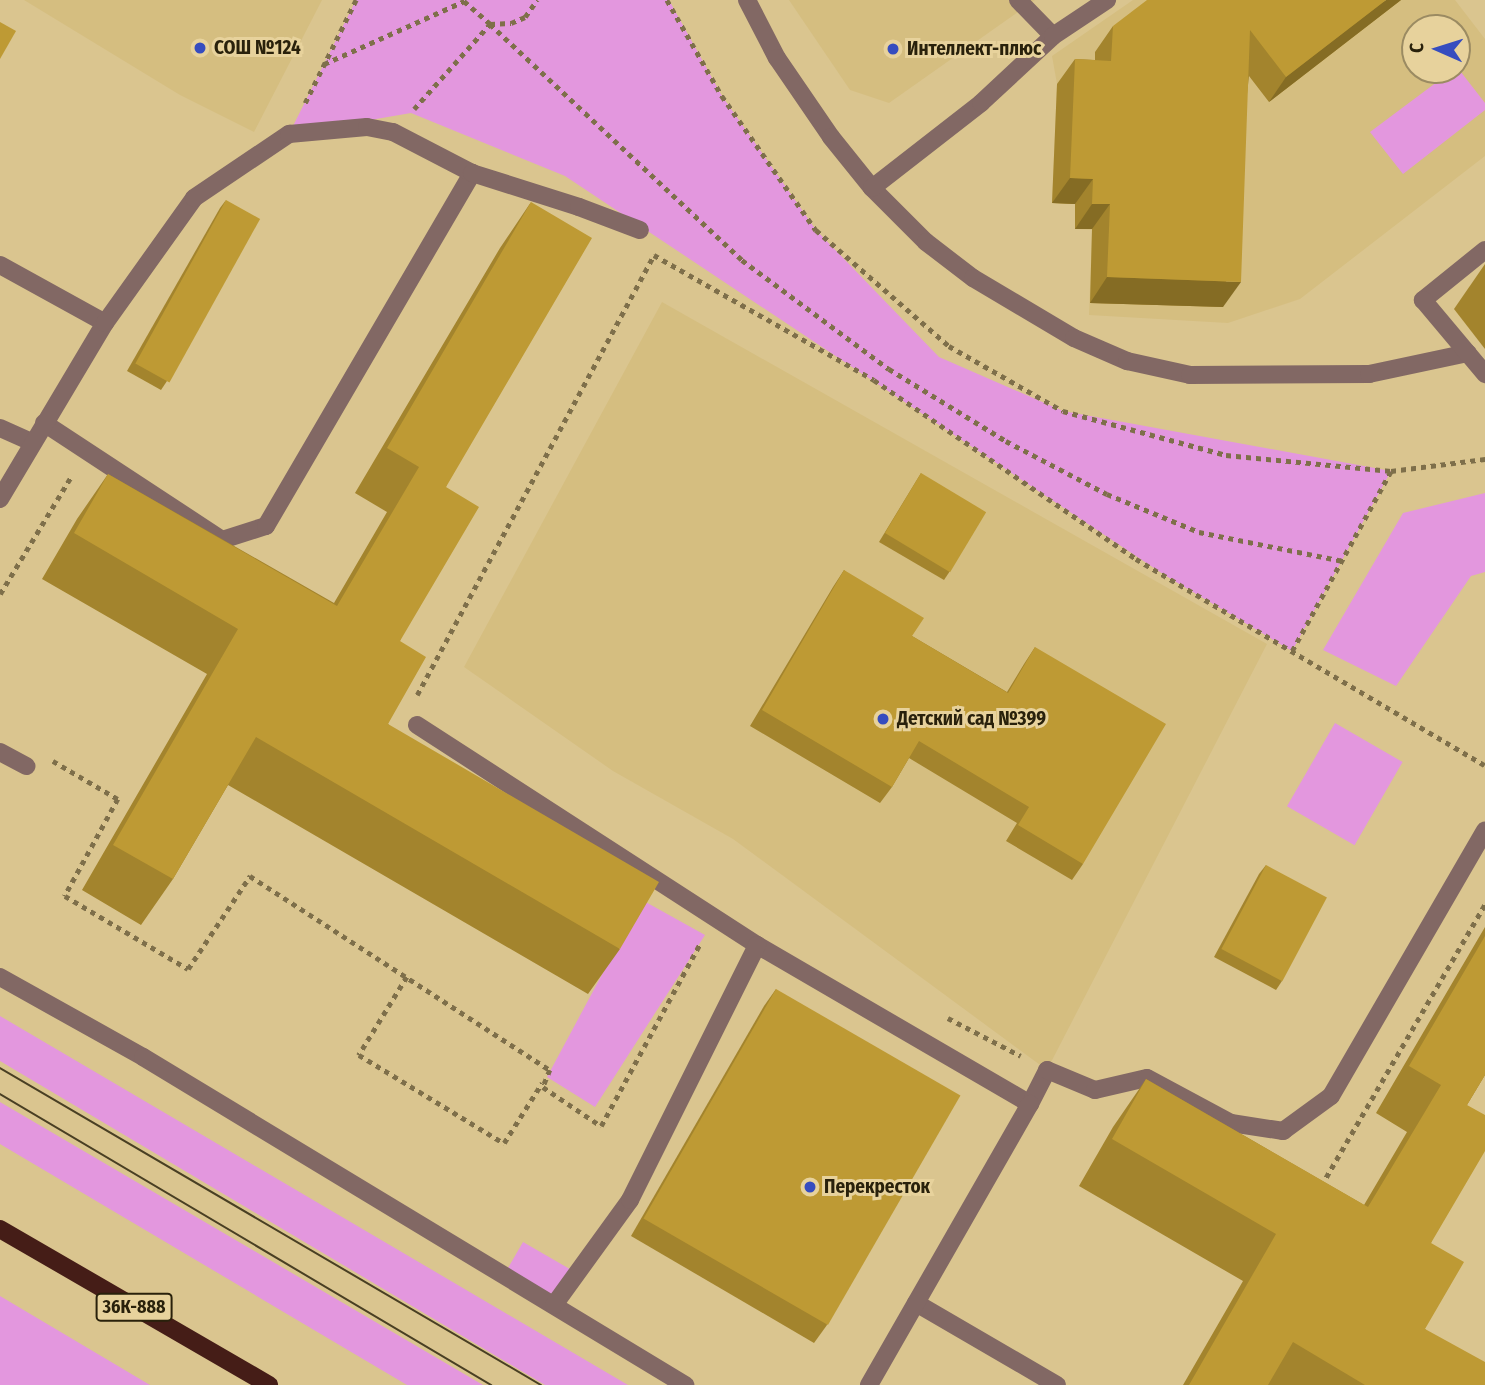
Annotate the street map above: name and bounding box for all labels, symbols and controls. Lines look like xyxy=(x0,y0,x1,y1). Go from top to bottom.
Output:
north arrow xyxy=(1401,14,1471,84)
place label: СОШ №124 xyxy=(214,37,301,59)
place label: Интеллект-плюс xyxy=(907,38,1041,60)
marker: СОШ №124 xyxy=(192,40,208,56)
marker: Интеллект-плюс xyxy=(885,41,901,57)
text: С xyxy=(1405,42,1428,54)
place label: Детский сад №399 xyxy=(897,708,1046,730)
marker: Детский сад №399 xyxy=(875,711,891,727)
place label: Перекресток xyxy=(824,1176,930,1198)
marker: Перекресток xyxy=(802,1179,818,1195)
road number: 36К-888 xyxy=(96,1292,172,1322)

